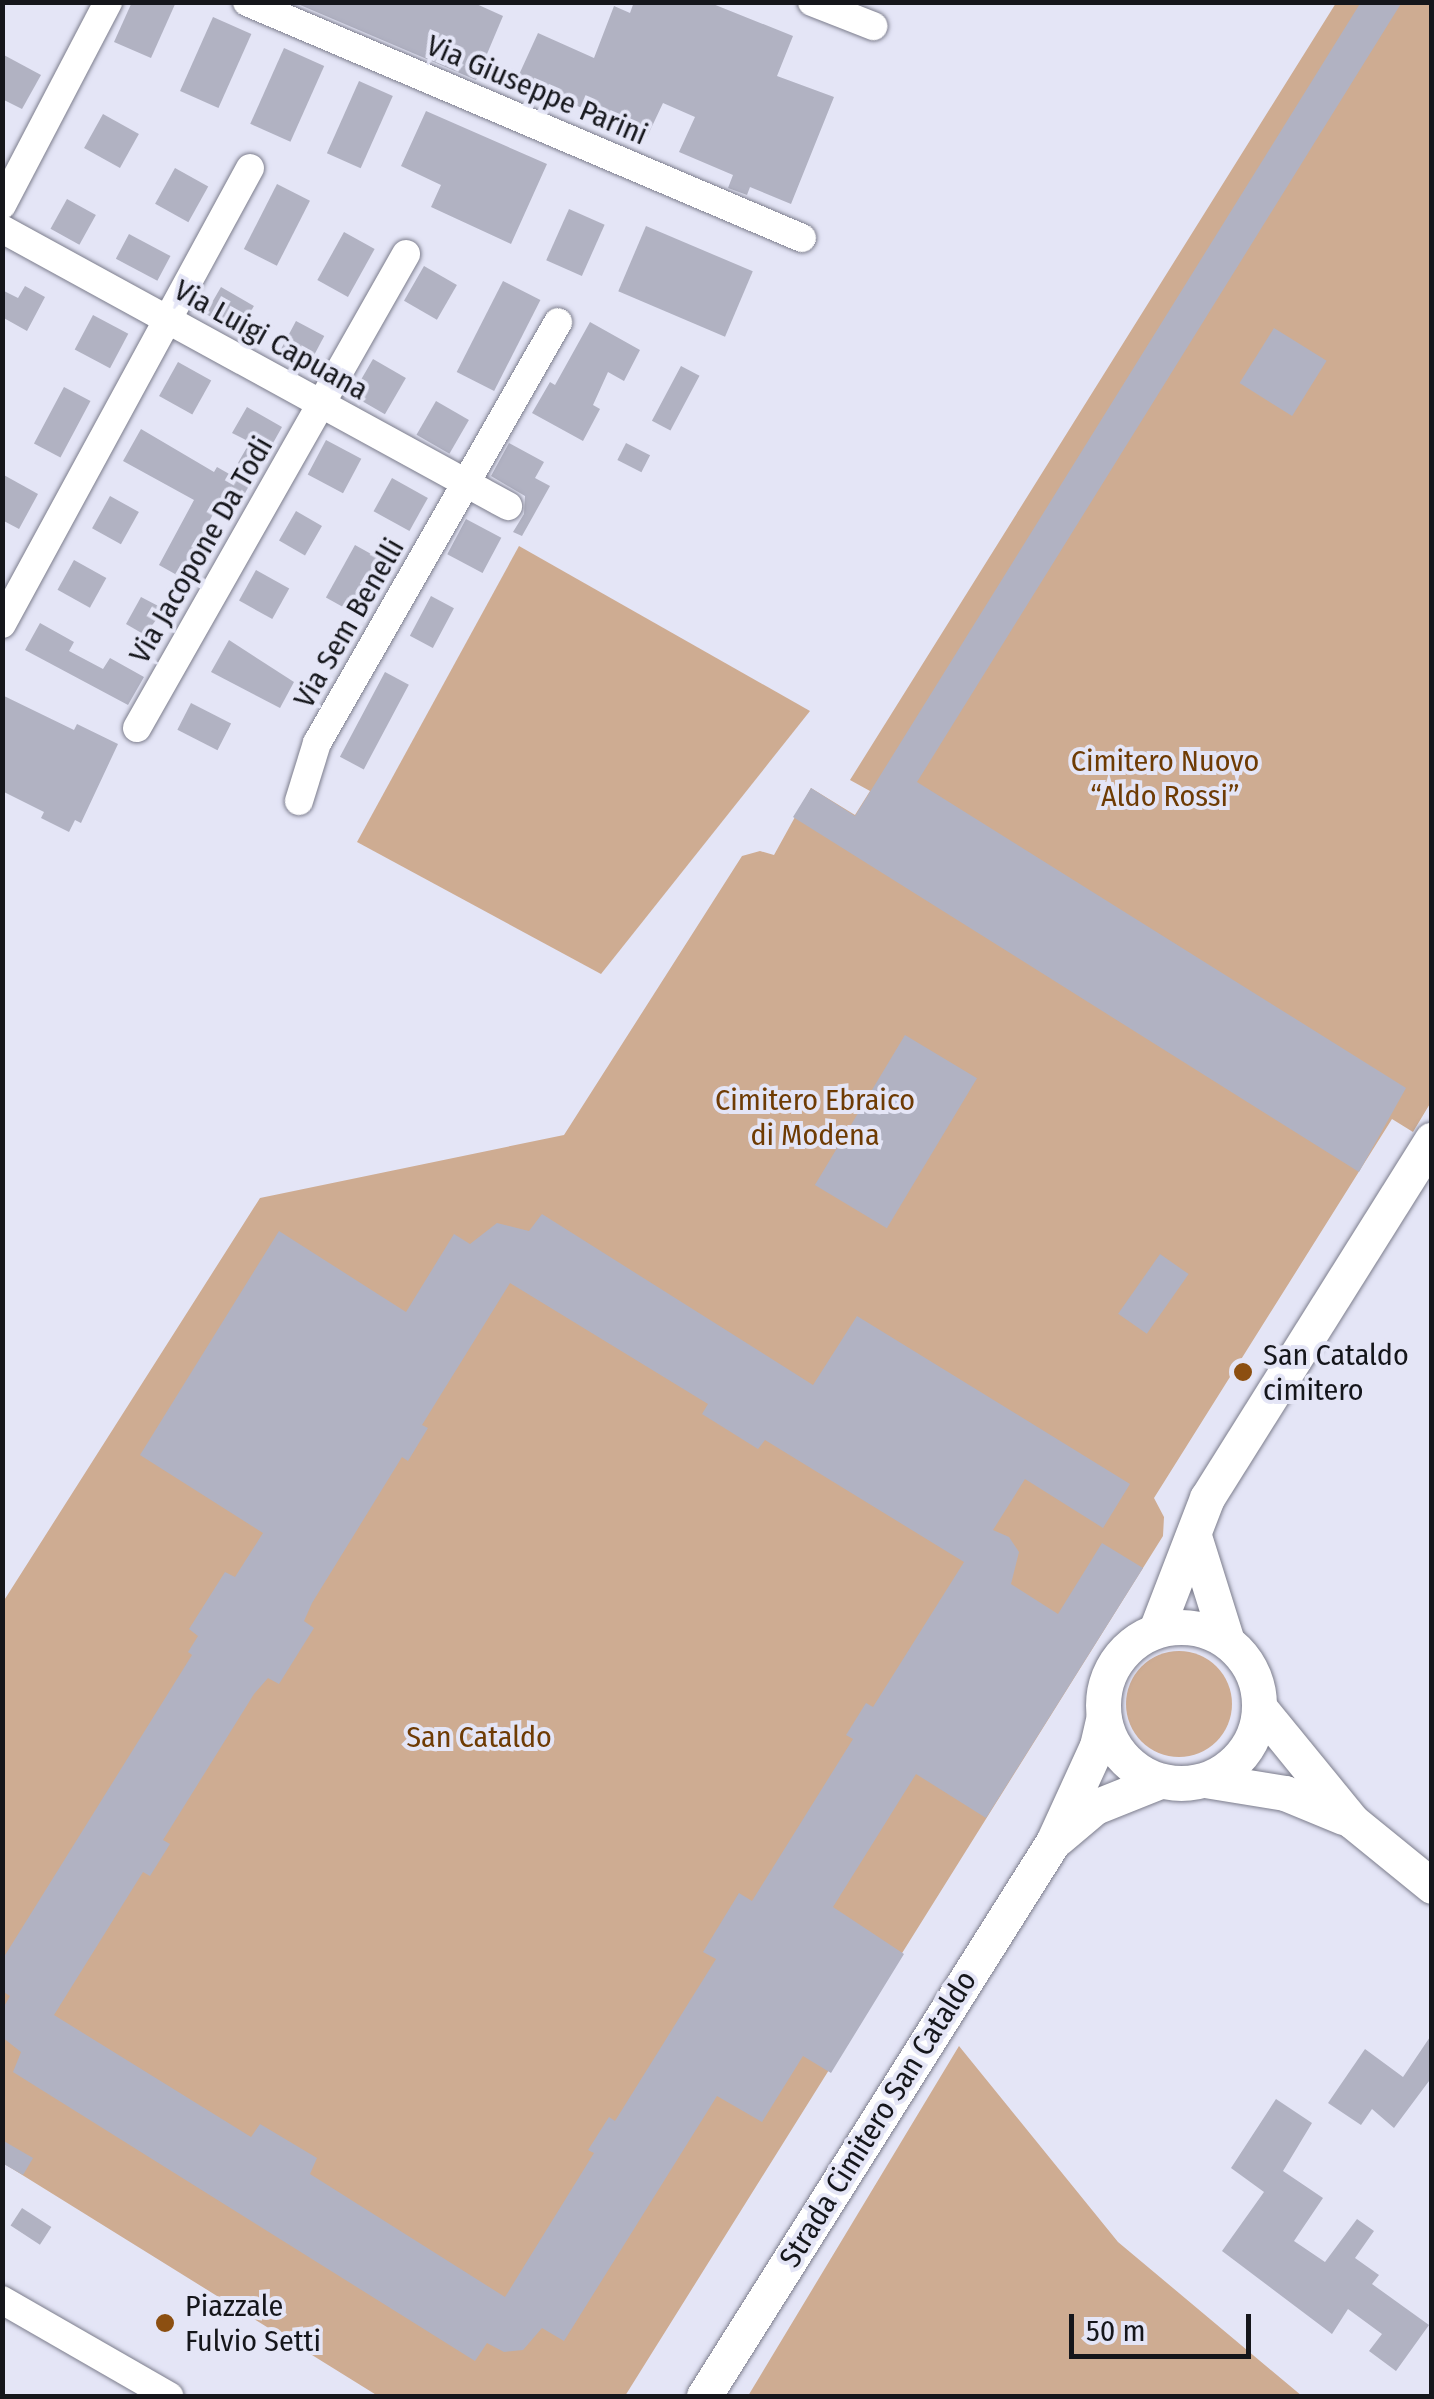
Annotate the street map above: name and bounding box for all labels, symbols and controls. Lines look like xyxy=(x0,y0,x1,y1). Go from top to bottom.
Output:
street label: Via Giuseppe Parini xyxy=(421,27,653,153)
street label: Via Luigi Capuana xyxy=(168,272,374,408)
street label: Via Jacopone Da Todi xyxy=(122,430,280,670)
street label: Via Sem Benelli xyxy=(286,532,412,714)
park label: Cimitero Nuovo “Aldo Rossi” xyxy=(1071,743,1259,814)
park label: Cimitero Ebraico di Modena xyxy=(715,1082,915,1152)
place label: San Cataldo cimitero xyxy=(1263,1337,1409,1408)
marker: San Cataldo cimitero xyxy=(1232,1361,1254,1383)
park label: San Cataldo xyxy=(406,1719,552,1755)
street label: Strada Cimitero San Cataldo xyxy=(772,1964,984,2274)
place label: Piazzale Fulvio Setti xyxy=(185,2288,321,2358)
scale bar xyxy=(1074,2294,1256,2356)
marker: Piazzale Fulvio Setti xyxy=(154,2312,176,2334)
text: 50 m xyxy=(1086,2313,1146,2349)

